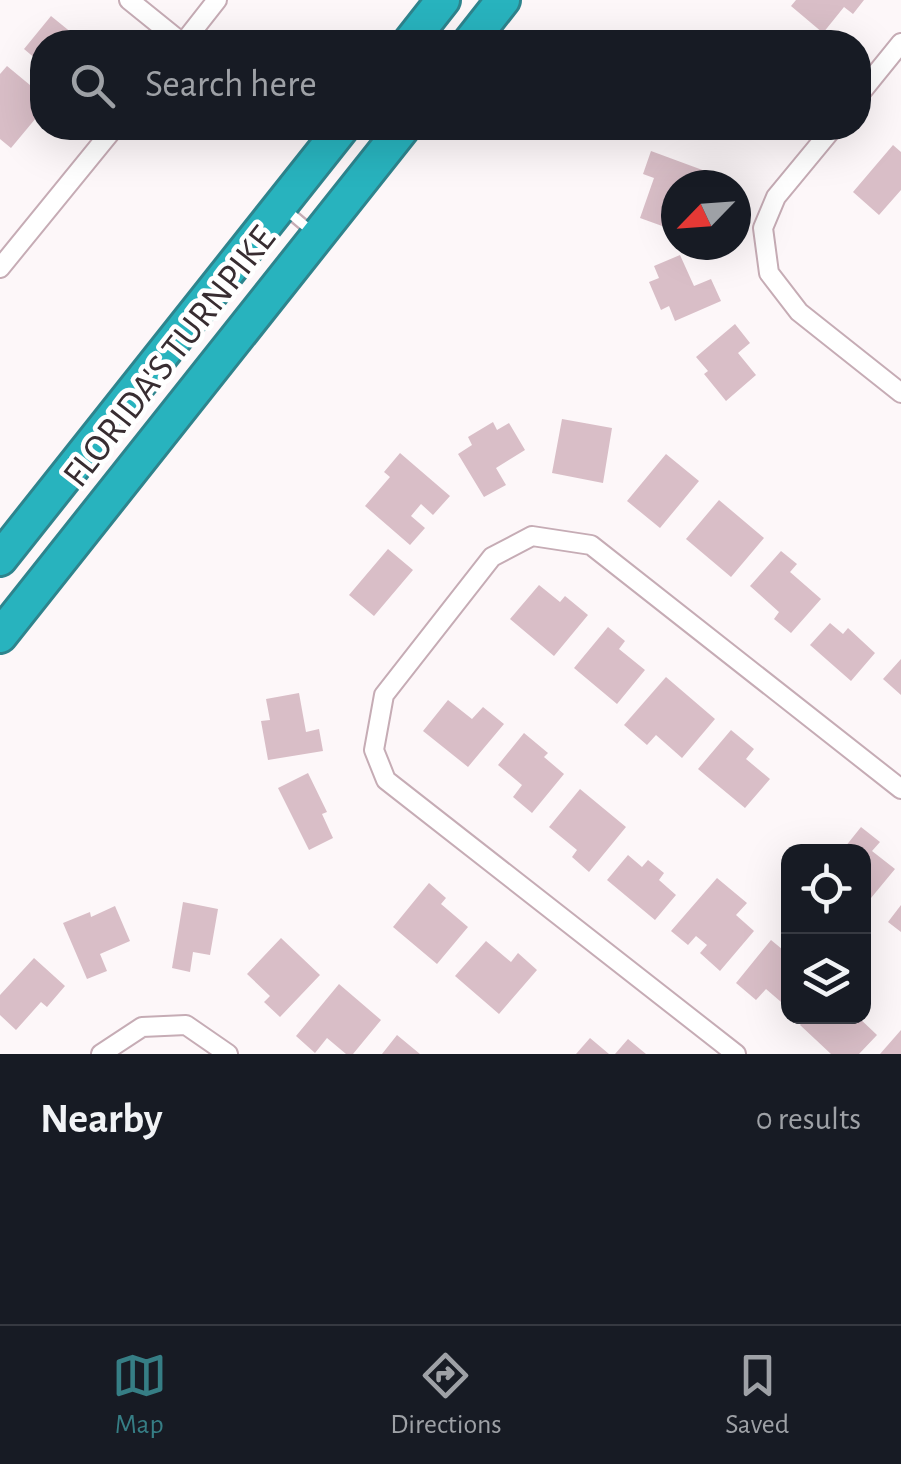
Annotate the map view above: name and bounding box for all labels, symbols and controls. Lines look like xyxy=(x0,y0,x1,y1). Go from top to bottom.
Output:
search box xyxy=(30,30,871,140)
icon: search xyxy=(65,58,120,113)
text: Search here xyxy=(145,66,317,104)
north arrow xyxy=(661,170,751,260)
street label: FLORIDA'S TURNPIKE xyxy=(57,220,283,494)
map controls xyxy=(781,844,871,1024)
button: locate xyxy=(781,844,871,934)
button: layers xyxy=(781,934,871,1024)
text: Nearby xyxy=(40,1098,163,1140)
text: 0 results xyxy=(756,1103,861,1135)
tab: Map xyxy=(112,1348,167,1442)
tab: Directions xyxy=(390,1348,502,1442)
tab: Saved xyxy=(725,1348,789,1442)

